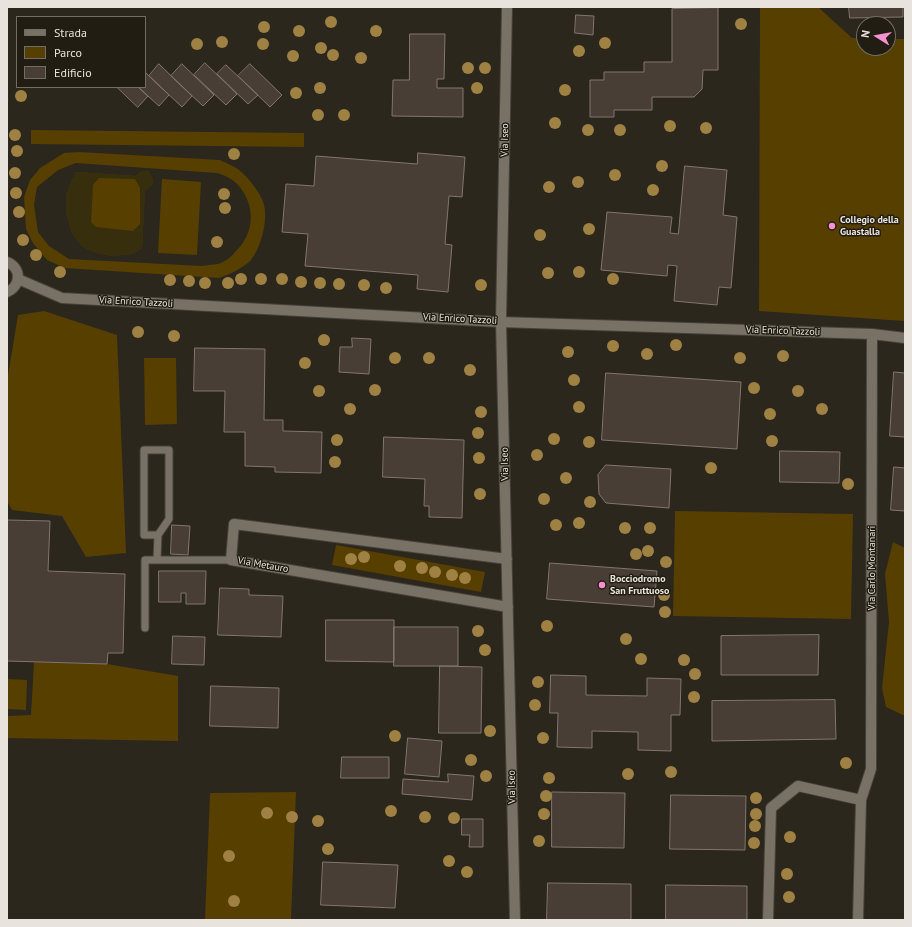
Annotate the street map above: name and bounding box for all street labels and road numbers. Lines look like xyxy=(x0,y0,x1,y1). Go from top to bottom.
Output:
street label: Via Iseo xyxy=(499,123,511,157)
street label: Via Enrico Tazzoli xyxy=(99,294,173,310)
street label: Via Enrico Tazzoli xyxy=(423,311,497,327)
street label: Via Enrico Tazzoli xyxy=(746,324,820,338)
street label: Via Iseo xyxy=(499,447,511,481)
street label: Via Carlo Montanari xyxy=(866,526,878,610)
street label: Via Metauro xyxy=(237,555,289,575)
street label: Via Iseo xyxy=(506,770,518,804)

